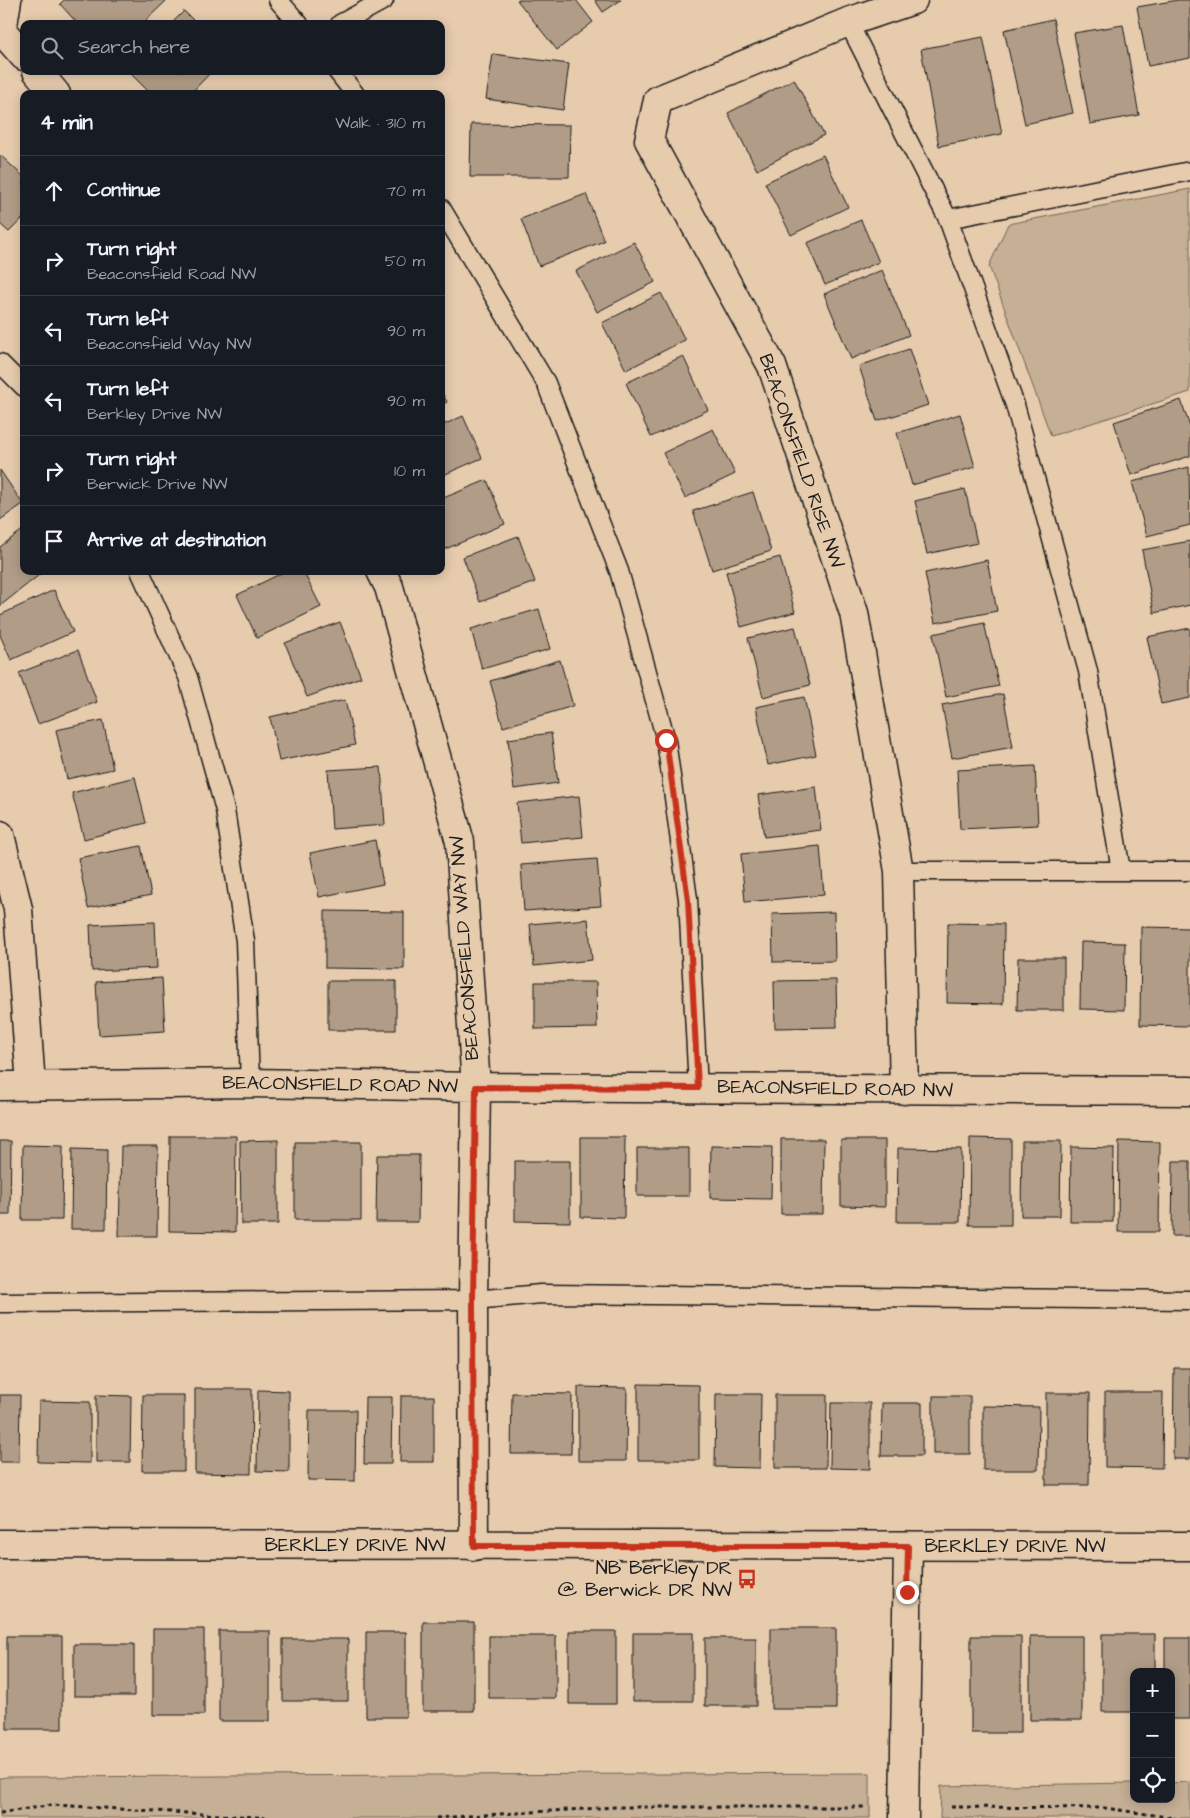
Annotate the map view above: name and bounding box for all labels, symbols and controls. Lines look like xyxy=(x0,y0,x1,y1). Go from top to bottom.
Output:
search box xyxy=(20,20,445,75)
icon: search xyxy=(38,34,66,62)
text: Search here xyxy=(78,34,190,61)
text: 4 min xyxy=(40,108,93,137)
text: Walk · 310 m xyxy=(335,112,425,134)
icon: ahead xyxy=(40,177,68,205)
text: Continue xyxy=(87,177,161,204)
text: 70 m xyxy=(386,180,425,202)
text: Turn right xyxy=(87,236,176,263)
icon: right xyxy=(40,247,68,275)
text: 50 m xyxy=(385,250,425,272)
text: Beaconsfield Road NW xyxy=(87,263,256,285)
text: Turn left xyxy=(87,306,168,333)
icon: left xyxy=(40,317,68,345)
text: 90 m xyxy=(387,320,425,342)
text: Beaconsfield Way NW xyxy=(87,333,251,355)
street label: BEACONSFIELD RISE NW xyxy=(752,350,850,572)
text: Turn left xyxy=(87,376,168,403)
icon: left xyxy=(40,387,68,415)
text: 90 m xyxy=(387,390,425,412)
text: Berkley Drive NW xyxy=(87,403,222,425)
text: Turn right xyxy=(87,446,176,473)
icon: right xyxy=(40,457,68,485)
text: 10 m xyxy=(394,460,425,482)
text: Berwick Drive NW xyxy=(87,473,228,495)
icon: arrive xyxy=(40,527,68,555)
text: Arrive at destination xyxy=(87,527,266,554)
route start xyxy=(655,729,678,752)
street label: BEACONSFIELD WAY NW xyxy=(444,835,486,1061)
street label: BEACONSFIELD ROAD NW xyxy=(222,1069,458,1101)
street label: BEACONSFIELD ROAD NW xyxy=(717,1073,953,1105)
street label: BERKLEY DRIVE NW xyxy=(264,1532,446,1559)
street label: BERKLEY DRIVE NW xyxy=(924,1533,1106,1560)
place label: NB Berkley DR @ Berwick DR NW xyxy=(558,1555,732,1604)
bus stop icon: NB Berkley DR @ Berwick DR NW xyxy=(736,1568,758,1590)
route end xyxy=(896,1581,919,1604)
map controls xyxy=(1130,1668,1175,1803)
button: + xyxy=(1130,1668,1175,1713)
button: − xyxy=(1130,1713,1175,1758)
button: locate xyxy=(1130,1758,1175,1803)

